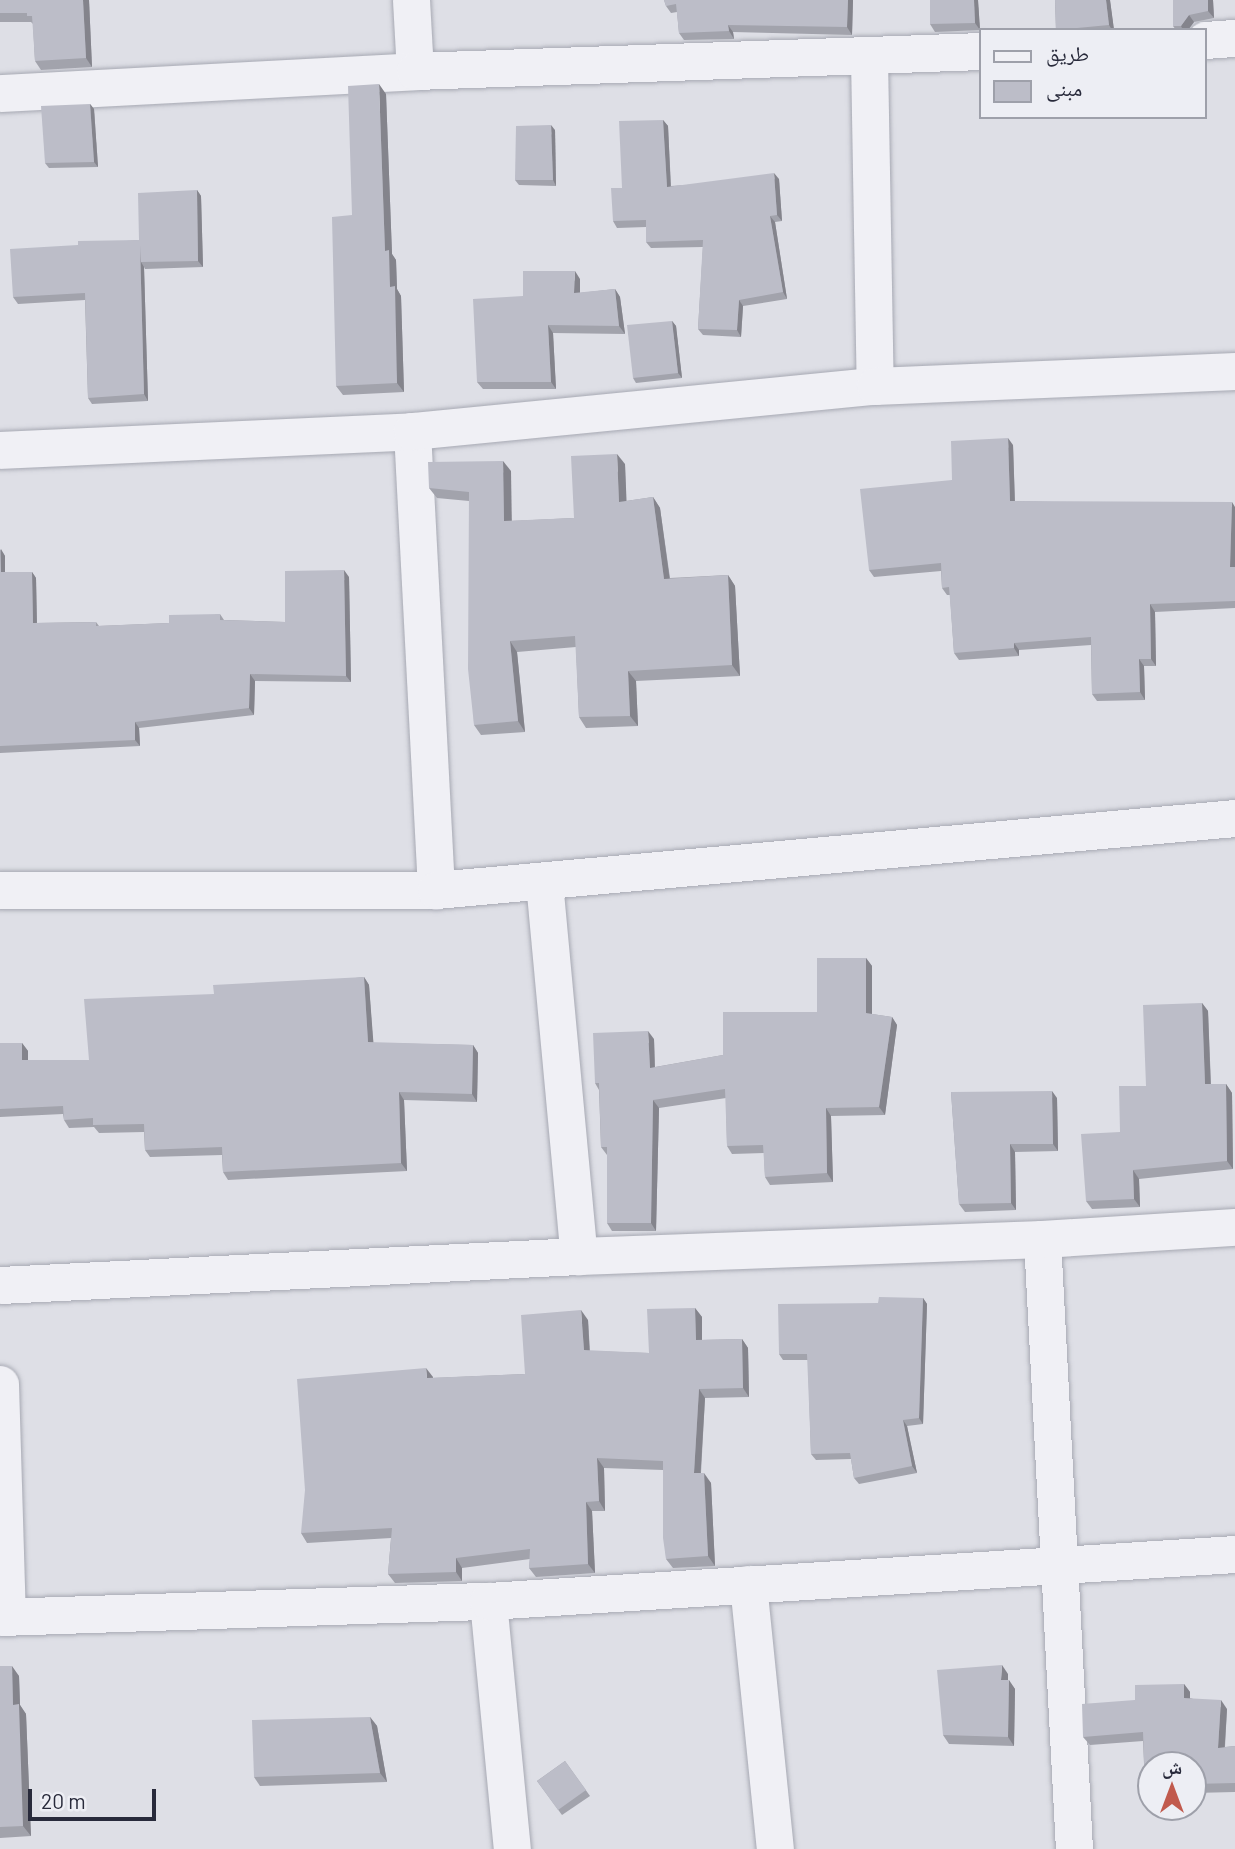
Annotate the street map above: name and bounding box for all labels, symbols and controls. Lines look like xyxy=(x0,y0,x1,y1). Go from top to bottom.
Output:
legend xyxy=(979,28,1207,119)
text: طريق xyxy=(1046,40,1089,65)
text: مبنى xyxy=(1046,75,1082,100)
north arrow xyxy=(1137,1751,1207,1821)
text: ش xyxy=(1162,1755,1182,1778)
scale bar xyxy=(32,1776,159,1820)
text: 20 m xyxy=(41,1788,86,1813)

